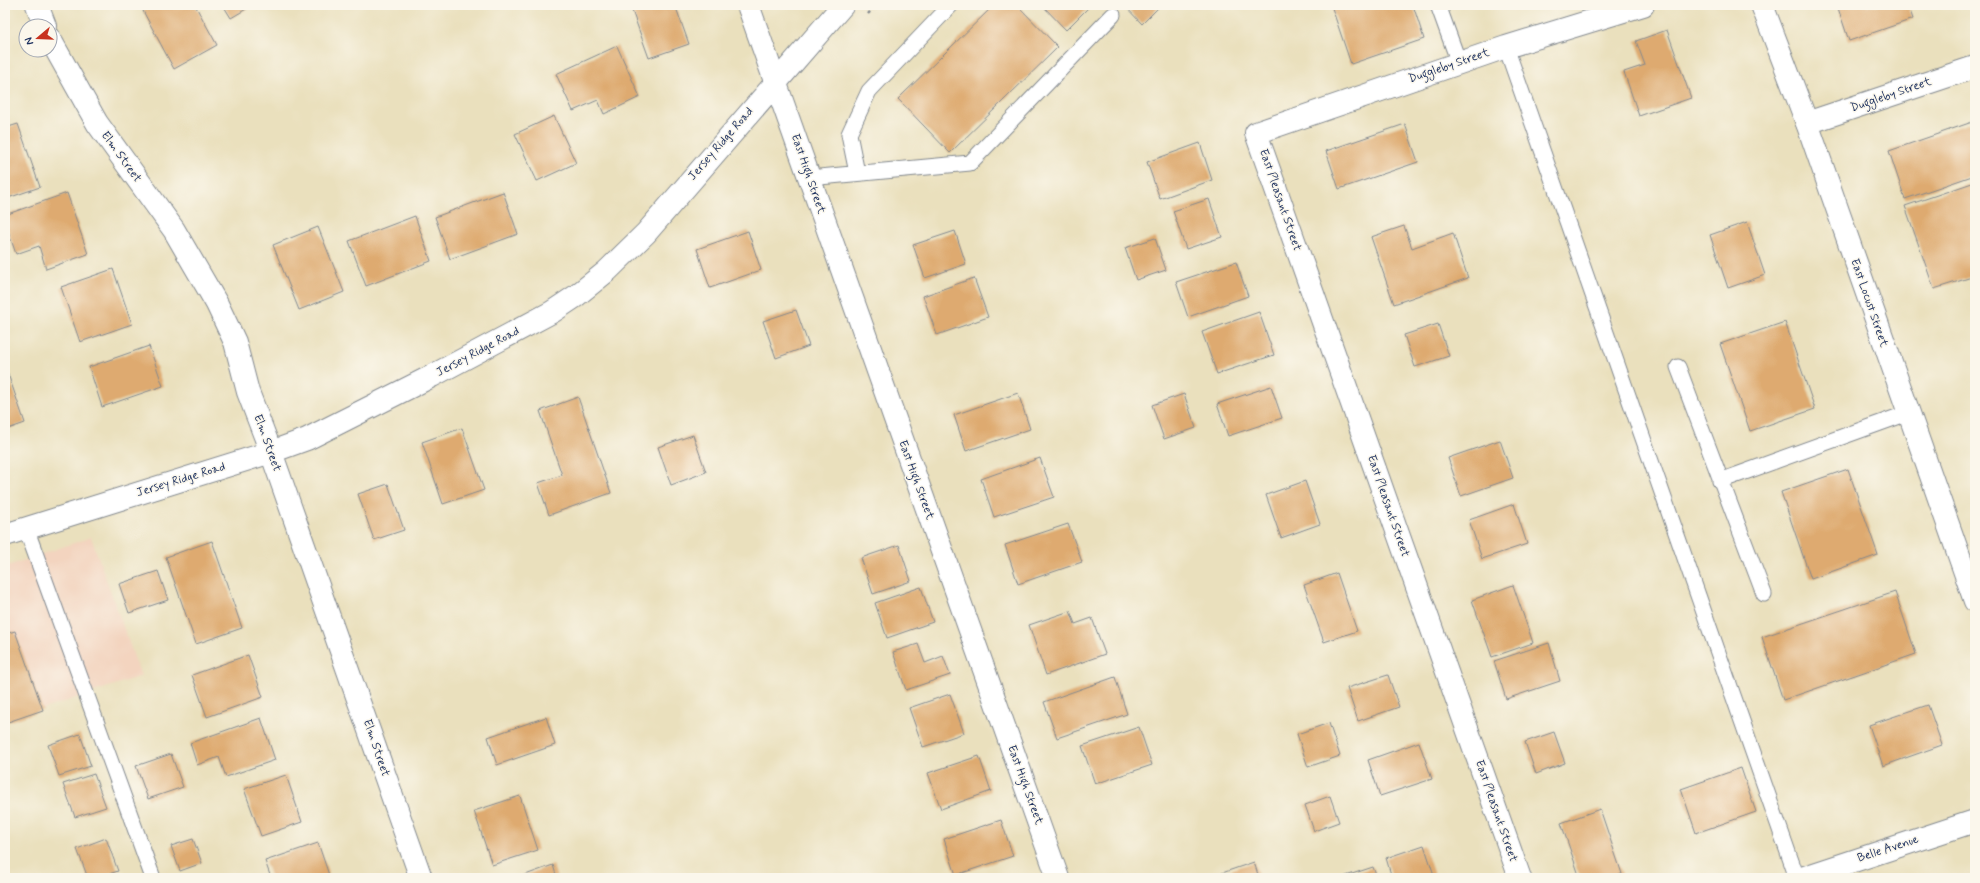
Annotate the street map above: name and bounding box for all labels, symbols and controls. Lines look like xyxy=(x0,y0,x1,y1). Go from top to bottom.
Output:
north arrow xyxy=(18,18,58,58)
text: N xyxy=(22,35,37,47)
street label: Duggleby Street xyxy=(1407,45,1492,88)
street label: Duggleby Street xyxy=(1849,74,1934,117)
street label: Jersey Ridge Road xyxy=(685,104,757,184)
street label: Elm Street xyxy=(97,128,145,186)
street label: East High Street xyxy=(786,132,829,216)
street label: East Pleasant Street xyxy=(1255,147,1305,253)
street label: East Locust Street xyxy=(1846,257,1892,349)
street label: Jersey Ridge Road xyxy=(434,323,522,381)
street label: Elm Street xyxy=(249,412,285,474)
street label: East High Street xyxy=(893,438,938,522)
street label: East Pleasant Street xyxy=(1363,453,1413,559)
street label: Jersey Ridge Road xyxy=(135,459,227,501)
street label: Elm Street xyxy=(359,717,393,779)
street label: East High Street xyxy=(1002,743,1047,827)
street label: East Pleasant Street xyxy=(1471,758,1521,864)
street label: Belle Avenue xyxy=(1855,831,1921,866)

